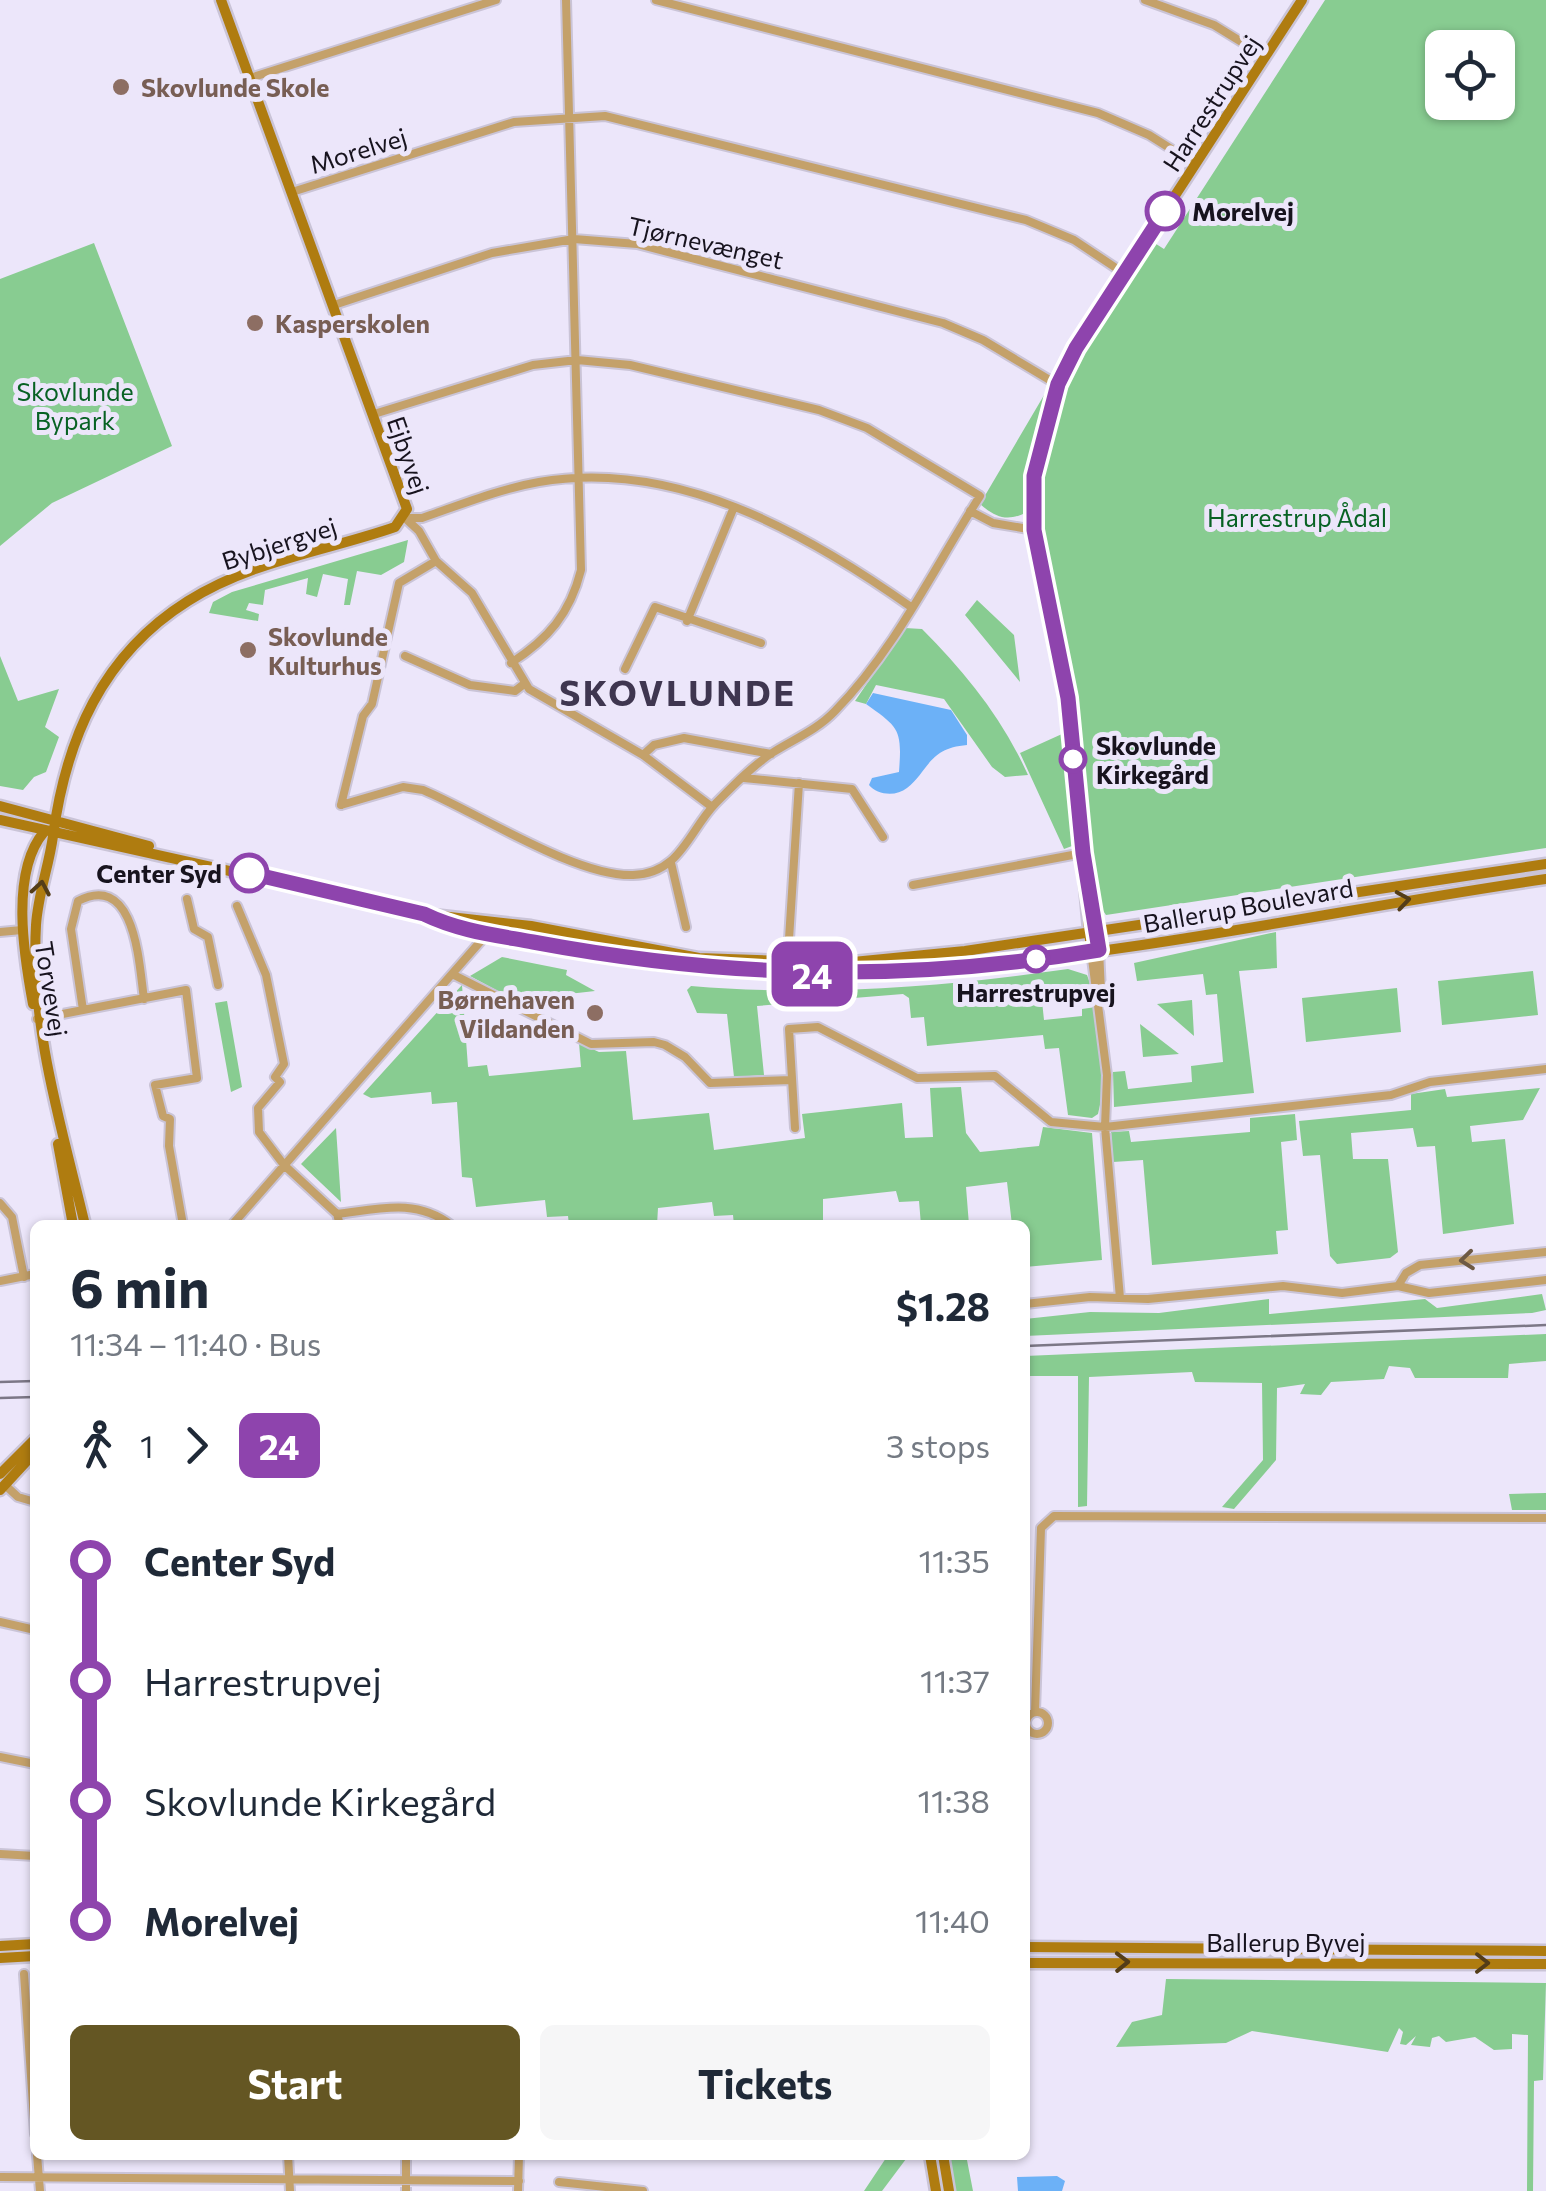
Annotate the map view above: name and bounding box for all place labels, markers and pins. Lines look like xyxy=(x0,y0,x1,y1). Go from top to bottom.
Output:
place label: Skovlunde Skole xyxy=(141,72,329,102)
marker: Skovlunde Skole xyxy=(110,76,132,98)
marker: Morelvej xyxy=(1146,192,1184,230)
place label: Morelvej xyxy=(1192,196,1294,226)
place label: Kasperskolen xyxy=(275,308,430,338)
marker: Kasperskolen xyxy=(244,312,266,334)
place label: Skovlunde Kulturhus xyxy=(268,621,388,680)
marker: Skovlunde Kulturhus xyxy=(237,639,259,661)
place label: Skovlunde Kirkegård xyxy=(1096,730,1216,789)
marker: Skovlunde Kirkegård xyxy=(1060,746,1086,772)
marker: Center Syd xyxy=(230,854,268,892)
place label: Center Syd xyxy=(96,858,222,888)
marker: Harrestrupvej xyxy=(1023,946,1049,972)
place label: Harrestrupvej xyxy=(956,977,1116,1007)
place label: Børnehaven Vildanden xyxy=(438,984,575,1043)
marker: Børnehaven Vildanden xyxy=(584,1002,606,1024)

